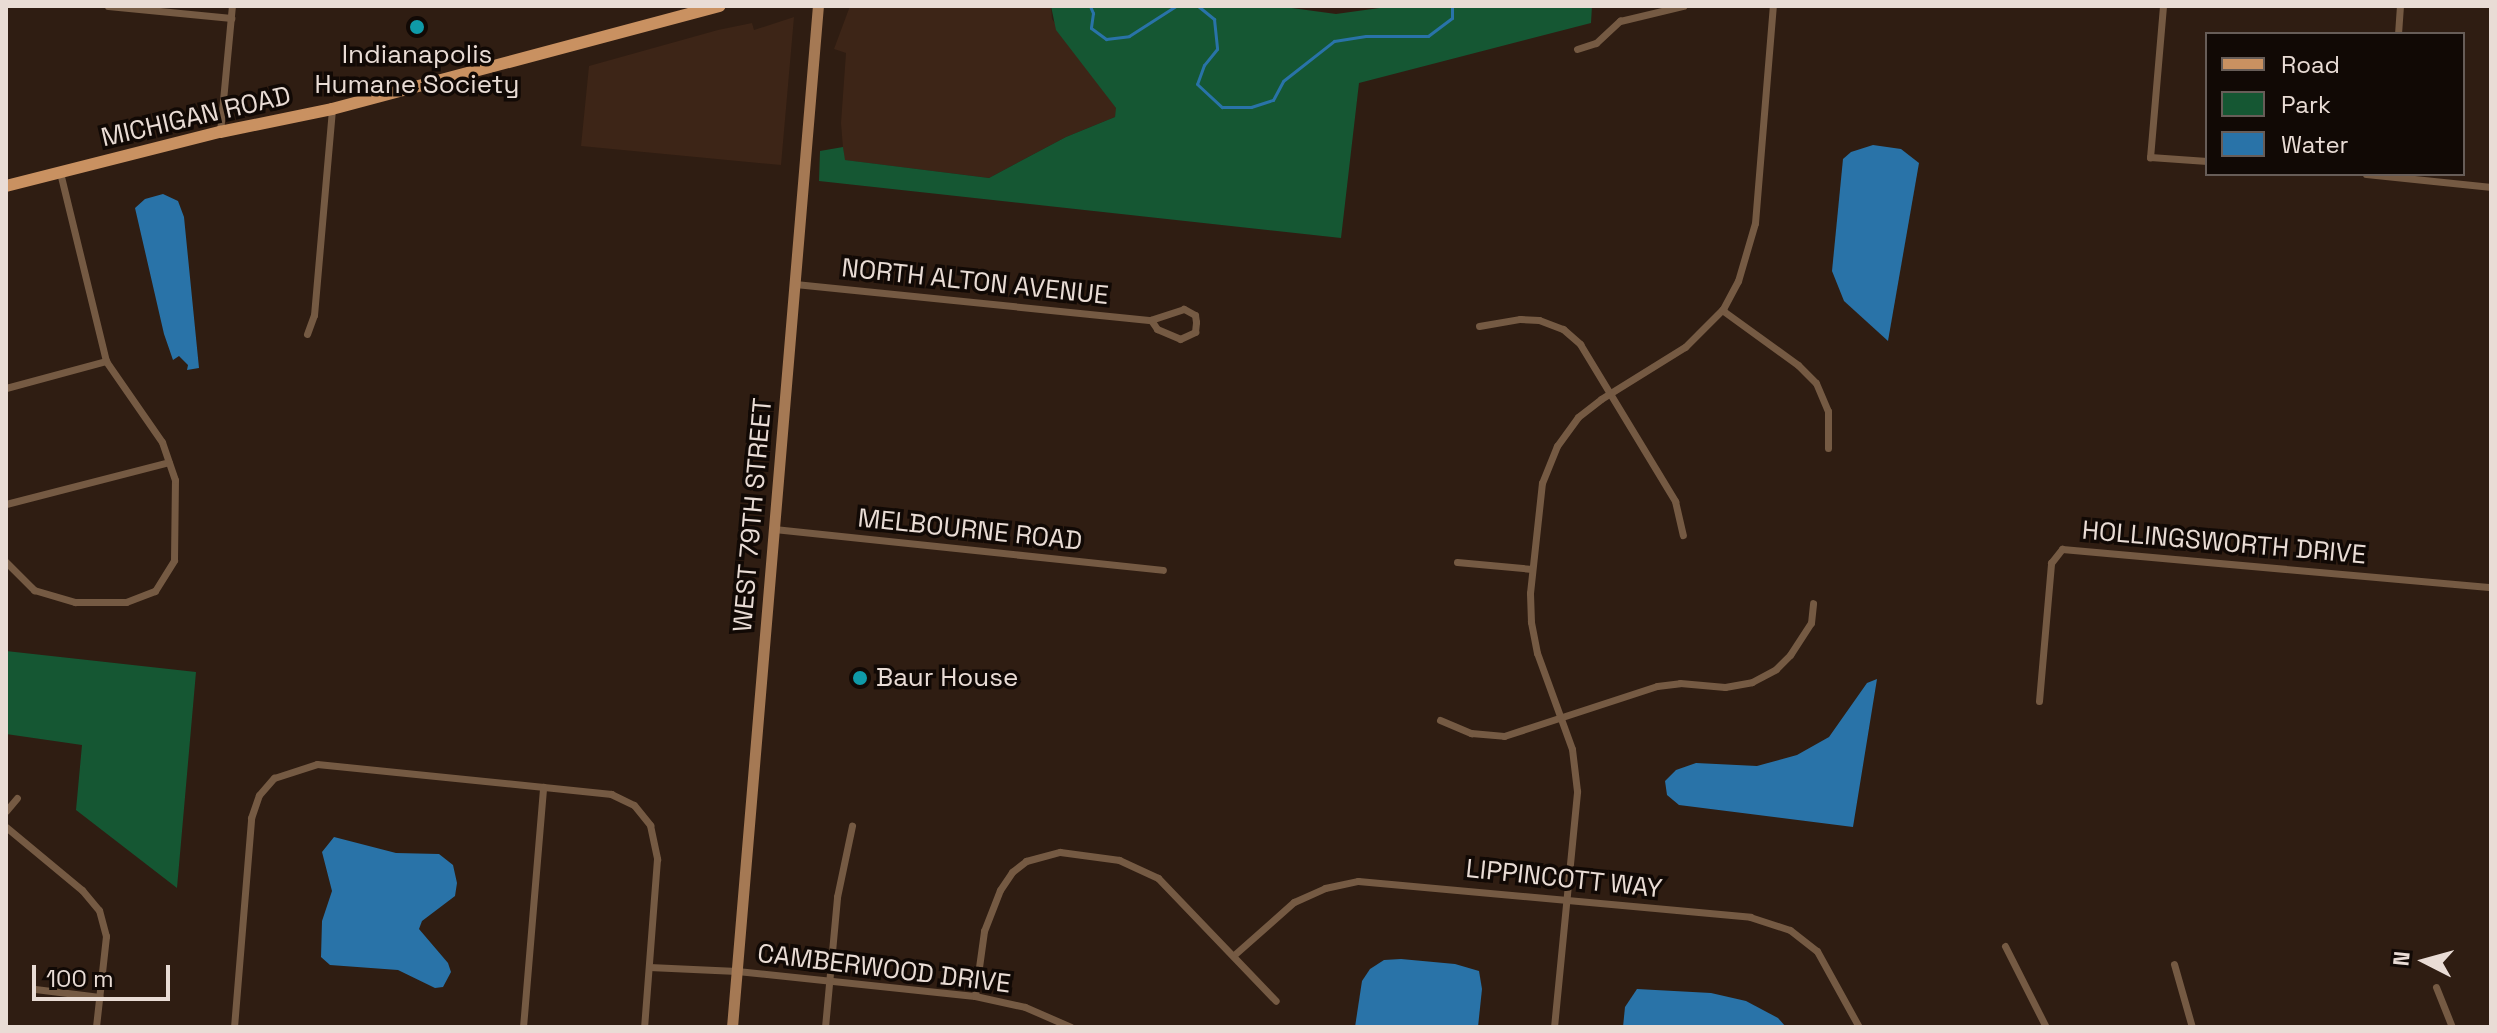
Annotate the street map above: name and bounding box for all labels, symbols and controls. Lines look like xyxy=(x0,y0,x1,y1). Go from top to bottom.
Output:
marker: Indianapolis Humane Society xyxy=(408,18,426,36)
legend xyxy=(2205,32,2465,176)
place label: Indianapolis Humane Society xyxy=(315,39,519,100)
text: Road xyxy=(2281,49,2340,80)
street label: MICHIGAN ROAD xyxy=(98,80,294,154)
text: Park xyxy=(2281,89,2331,120)
text: Water xyxy=(2281,129,2349,160)
street label: NORTH ALTON AVENUE xyxy=(840,252,1110,312)
street label: WEST 79TH STREET xyxy=(727,396,779,634)
street label: MELBOURNE ROAD xyxy=(856,503,1084,557)
street label: HOLLINGSWORTH DRIVE xyxy=(2080,515,2368,571)
place label: Baur House xyxy=(876,662,1018,694)
marker: Baur House xyxy=(851,669,869,687)
street label: LIPPINCOTT WAY xyxy=(1464,853,1664,905)
north arrow xyxy=(2385,921,2465,1001)
street label: CAMBERWOOD DRIVE xyxy=(756,938,1012,1000)
scale bar xyxy=(36,949,174,999)
text: N xyxy=(2386,950,2416,967)
text: 100 m xyxy=(46,963,114,994)

